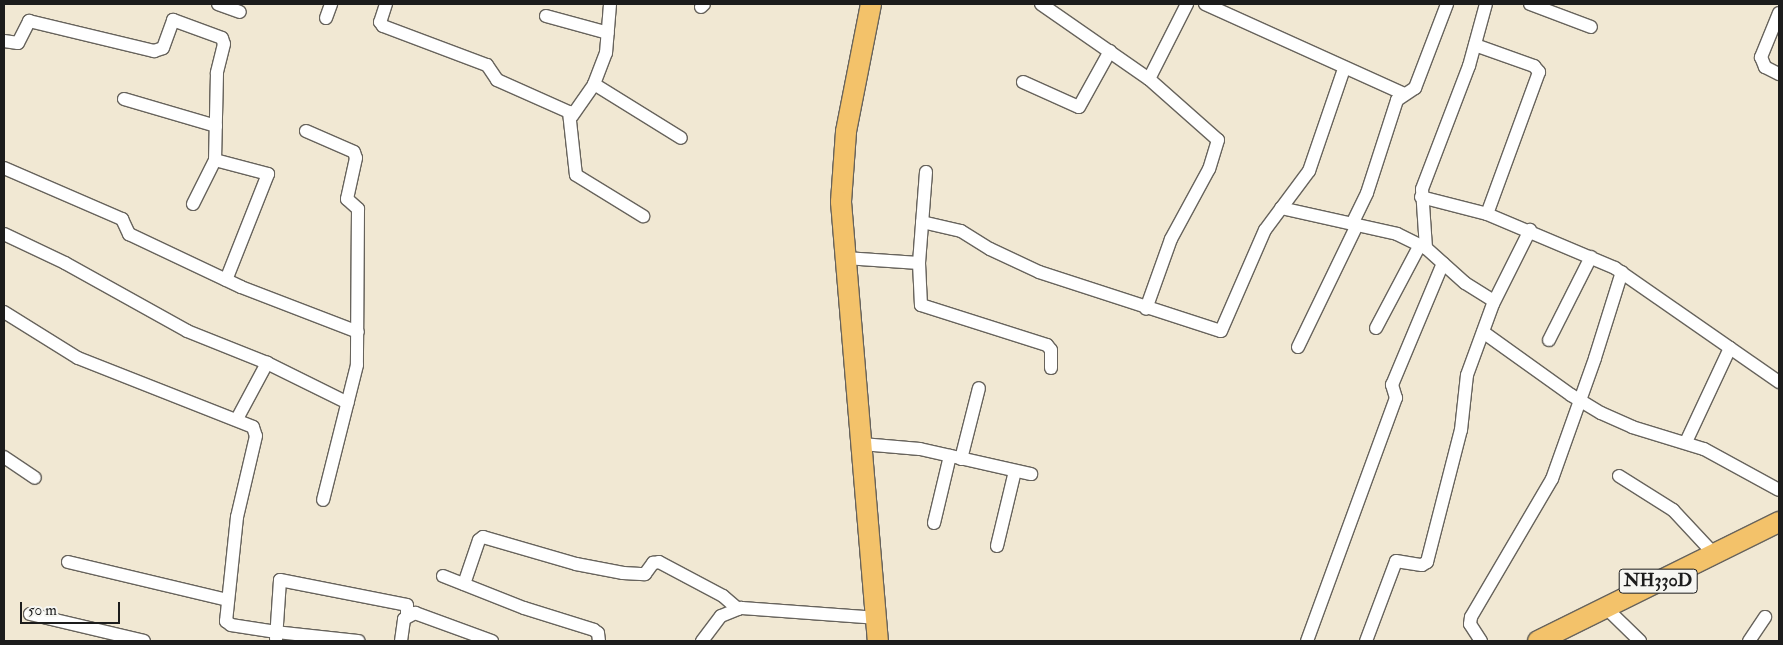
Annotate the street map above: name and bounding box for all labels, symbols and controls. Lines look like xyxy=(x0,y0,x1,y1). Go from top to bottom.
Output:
road number: NH330D xyxy=(1618,566,1698,596)
scale bar xyxy=(22,592,122,624)
text: 50 m xyxy=(28,601,57,620)

